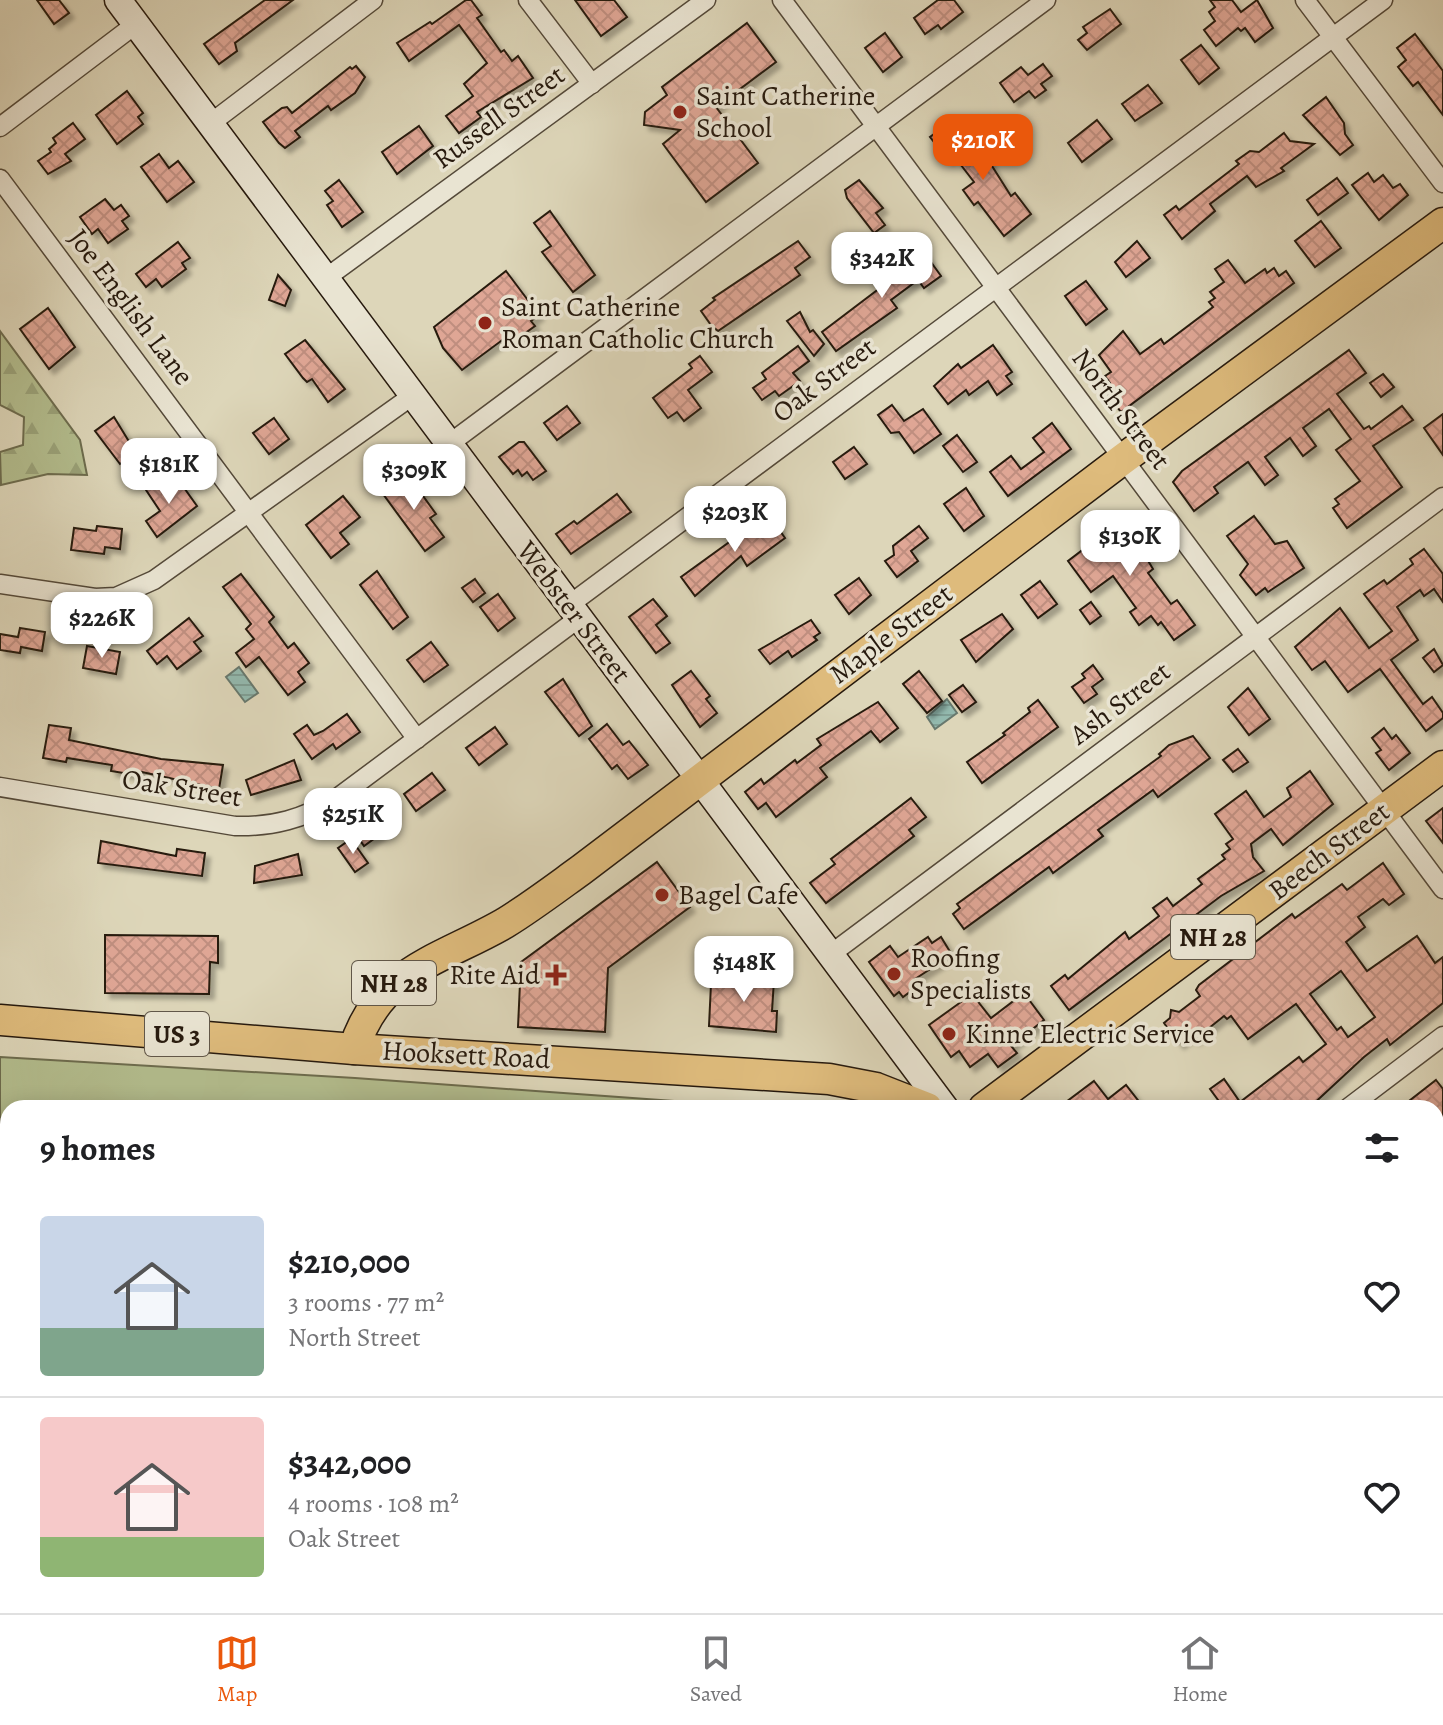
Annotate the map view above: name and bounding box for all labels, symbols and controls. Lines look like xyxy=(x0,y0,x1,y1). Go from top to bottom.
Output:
street label: Russell Street xyxy=(425,56,573,178)
place label: Saint Catherine School xyxy=(696,77,875,147)
marker: Saint Catherine School xyxy=(671,103,689,121)
pin: $210K xyxy=(927,114,1039,182)
text: $210K xyxy=(951,122,1015,157)
street label: Joe English Lane xyxy=(60,221,202,393)
pin: $342K xyxy=(826,232,938,300)
text: $342K xyxy=(849,240,915,275)
place label: Saint Catherine Roman Catholic Church xyxy=(501,288,774,358)
marker: Saint Catherine Roman Catholic Church xyxy=(476,314,494,332)
street label: Oak Street xyxy=(764,328,884,432)
street label: North Street xyxy=(1063,341,1179,477)
pin: $181K xyxy=(113,438,225,506)
pin: $309K xyxy=(358,444,470,512)
text: $181K xyxy=(139,446,199,481)
text: $309K xyxy=(381,452,447,487)
pin: $203K xyxy=(679,486,791,554)
text: $203K xyxy=(702,494,768,529)
pin: $130K xyxy=(1074,510,1186,578)
text: $130K xyxy=(1099,518,1161,553)
street label: Webster Street xyxy=(507,532,640,691)
street label: Maple Street xyxy=(822,575,960,693)
pin: $226K xyxy=(46,592,158,660)
text: $226K xyxy=(69,600,135,635)
street label: Ash Street xyxy=(1061,653,1178,754)
street label: Oak Street xyxy=(119,760,245,816)
pin: $251K xyxy=(297,788,409,856)
street label: Beech Street xyxy=(1261,793,1397,909)
text: $251K xyxy=(322,796,384,831)
place label: Bagel Cafe xyxy=(678,876,799,914)
marker: Bagel Cafe xyxy=(653,886,671,904)
road number: NH 28 xyxy=(1171,915,1255,959)
pin: $148K xyxy=(688,936,800,1004)
place label: Roofing Specialists xyxy=(910,939,1031,1009)
text: $148K xyxy=(712,944,776,979)
place label: Rite Aid xyxy=(449,956,541,994)
road number: NH 28 xyxy=(352,961,436,1005)
marker: Roofing Specialists xyxy=(885,965,903,983)
marker: Rite Aid xyxy=(547,966,565,984)
road number: US 3 xyxy=(145,1012,209,1056)
place label: Kinne Electric Service xyxy=(965,1015,1215,1053)
marker: Kinne Electric Service xyxy=(940,1025,958,1043)
street label: Hooksett Road xyxy=(381,1032,552,1078)
text: 9 homes xyxy=(40,1125,156,1172)
icon: filters xyxy=(1360,1126,1404,1170)
text: $210,000 xyxy=(288,1238,410,1285)
icon: home xyxy=(104,1248,200,1344)
icon: heart xyxy=(1360,1274,1404,1318)
text: 3 rooms · 77 m² xyxy=(288,1285,444,1320)
text: North Street xyxy=(288,1320,421,1355)
text: $342,000 xyxy=(288,1439,411,1486)
icon: home xyxy=(104,1449,200,1545)
icon: heart xyxy=(1360,1475,1404,1519)
text: 4 rooms · 108 m² xyxy=(288,1486,459,1521)
text: Oak Street xyxy=(288,1521,400,1556)
tab: Map xyxy=(215,1631,259,1709)
tab: Saved xyxy=(690,1631,742,1709)
tab: Home xyxy=(1172,1631,1228,1709)

